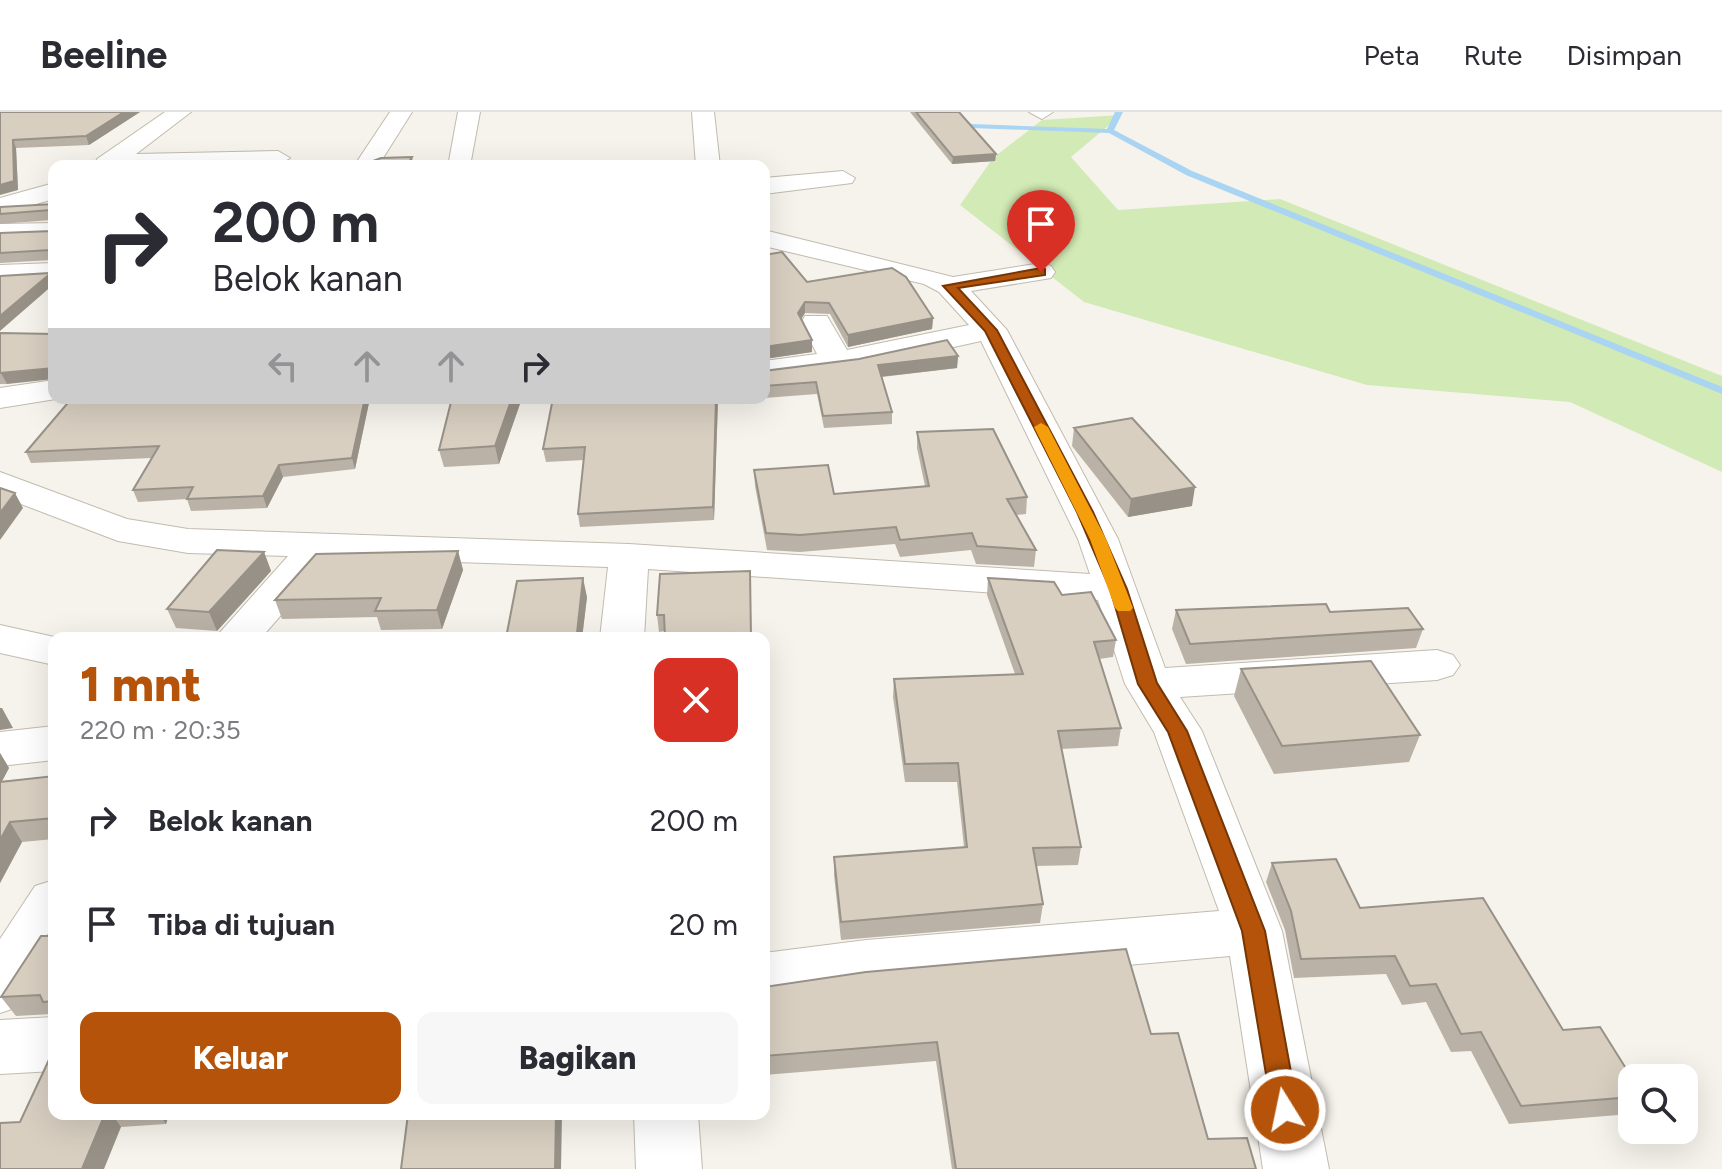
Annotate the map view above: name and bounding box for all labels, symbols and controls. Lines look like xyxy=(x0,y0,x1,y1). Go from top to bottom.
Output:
text: Beeline xyxy=(40,32,167,78)
text: Peta xyxy=(1363,38,1419,72)
text: Rute xyxy=(1463,38,1522,72)
text: Disimpan xyxy=(1566,38,1682,72)
text: 200 m xyxy=(212,189,379,256)
pin xyxy=(1007,190,1075,272)
icon: right xyxy=(80,192,184,296)
icon: arrive xyxy=(1019,202,1063,246)
text: Belok kanan xyxy=(212,257,403,300)
icon: left xyxy=(261,344,305,388)
icon: ahead xyxy=(345,344,389,388)
icon: ahead xyxy=(429,344,473,388)
icon: right xyxy=(513,344,557,388)
text: 1 mnt xyxy=(80,655,201,713)
button: close xyxy=(654,658,738,742)
text: 220 m · 20:35 xyxy=(80,714,241,746)
icon: right xyxy=(80,798,124,842)
text: Belok kanan xyxy=(148,802,313,839)
text: 200 m xyxy=(650,802,738,839)
icon: arrive xyxy=(80,902,124,946)
text: Tiba di tujuan xyxy=(148,906,335,943)
text: 20 m xyxy=(669,906,738,943)
button: Keluar xyxy=(80,1012,401,1104)
button: Bagikan xyxy=(417,1012,738,1104)
map controls xyxy=(1618,1064,1698,1144)
button: search xyxy=(1618,1064,1698,1144)
position arrow xyxy=(1243,1068,1327,1152)

